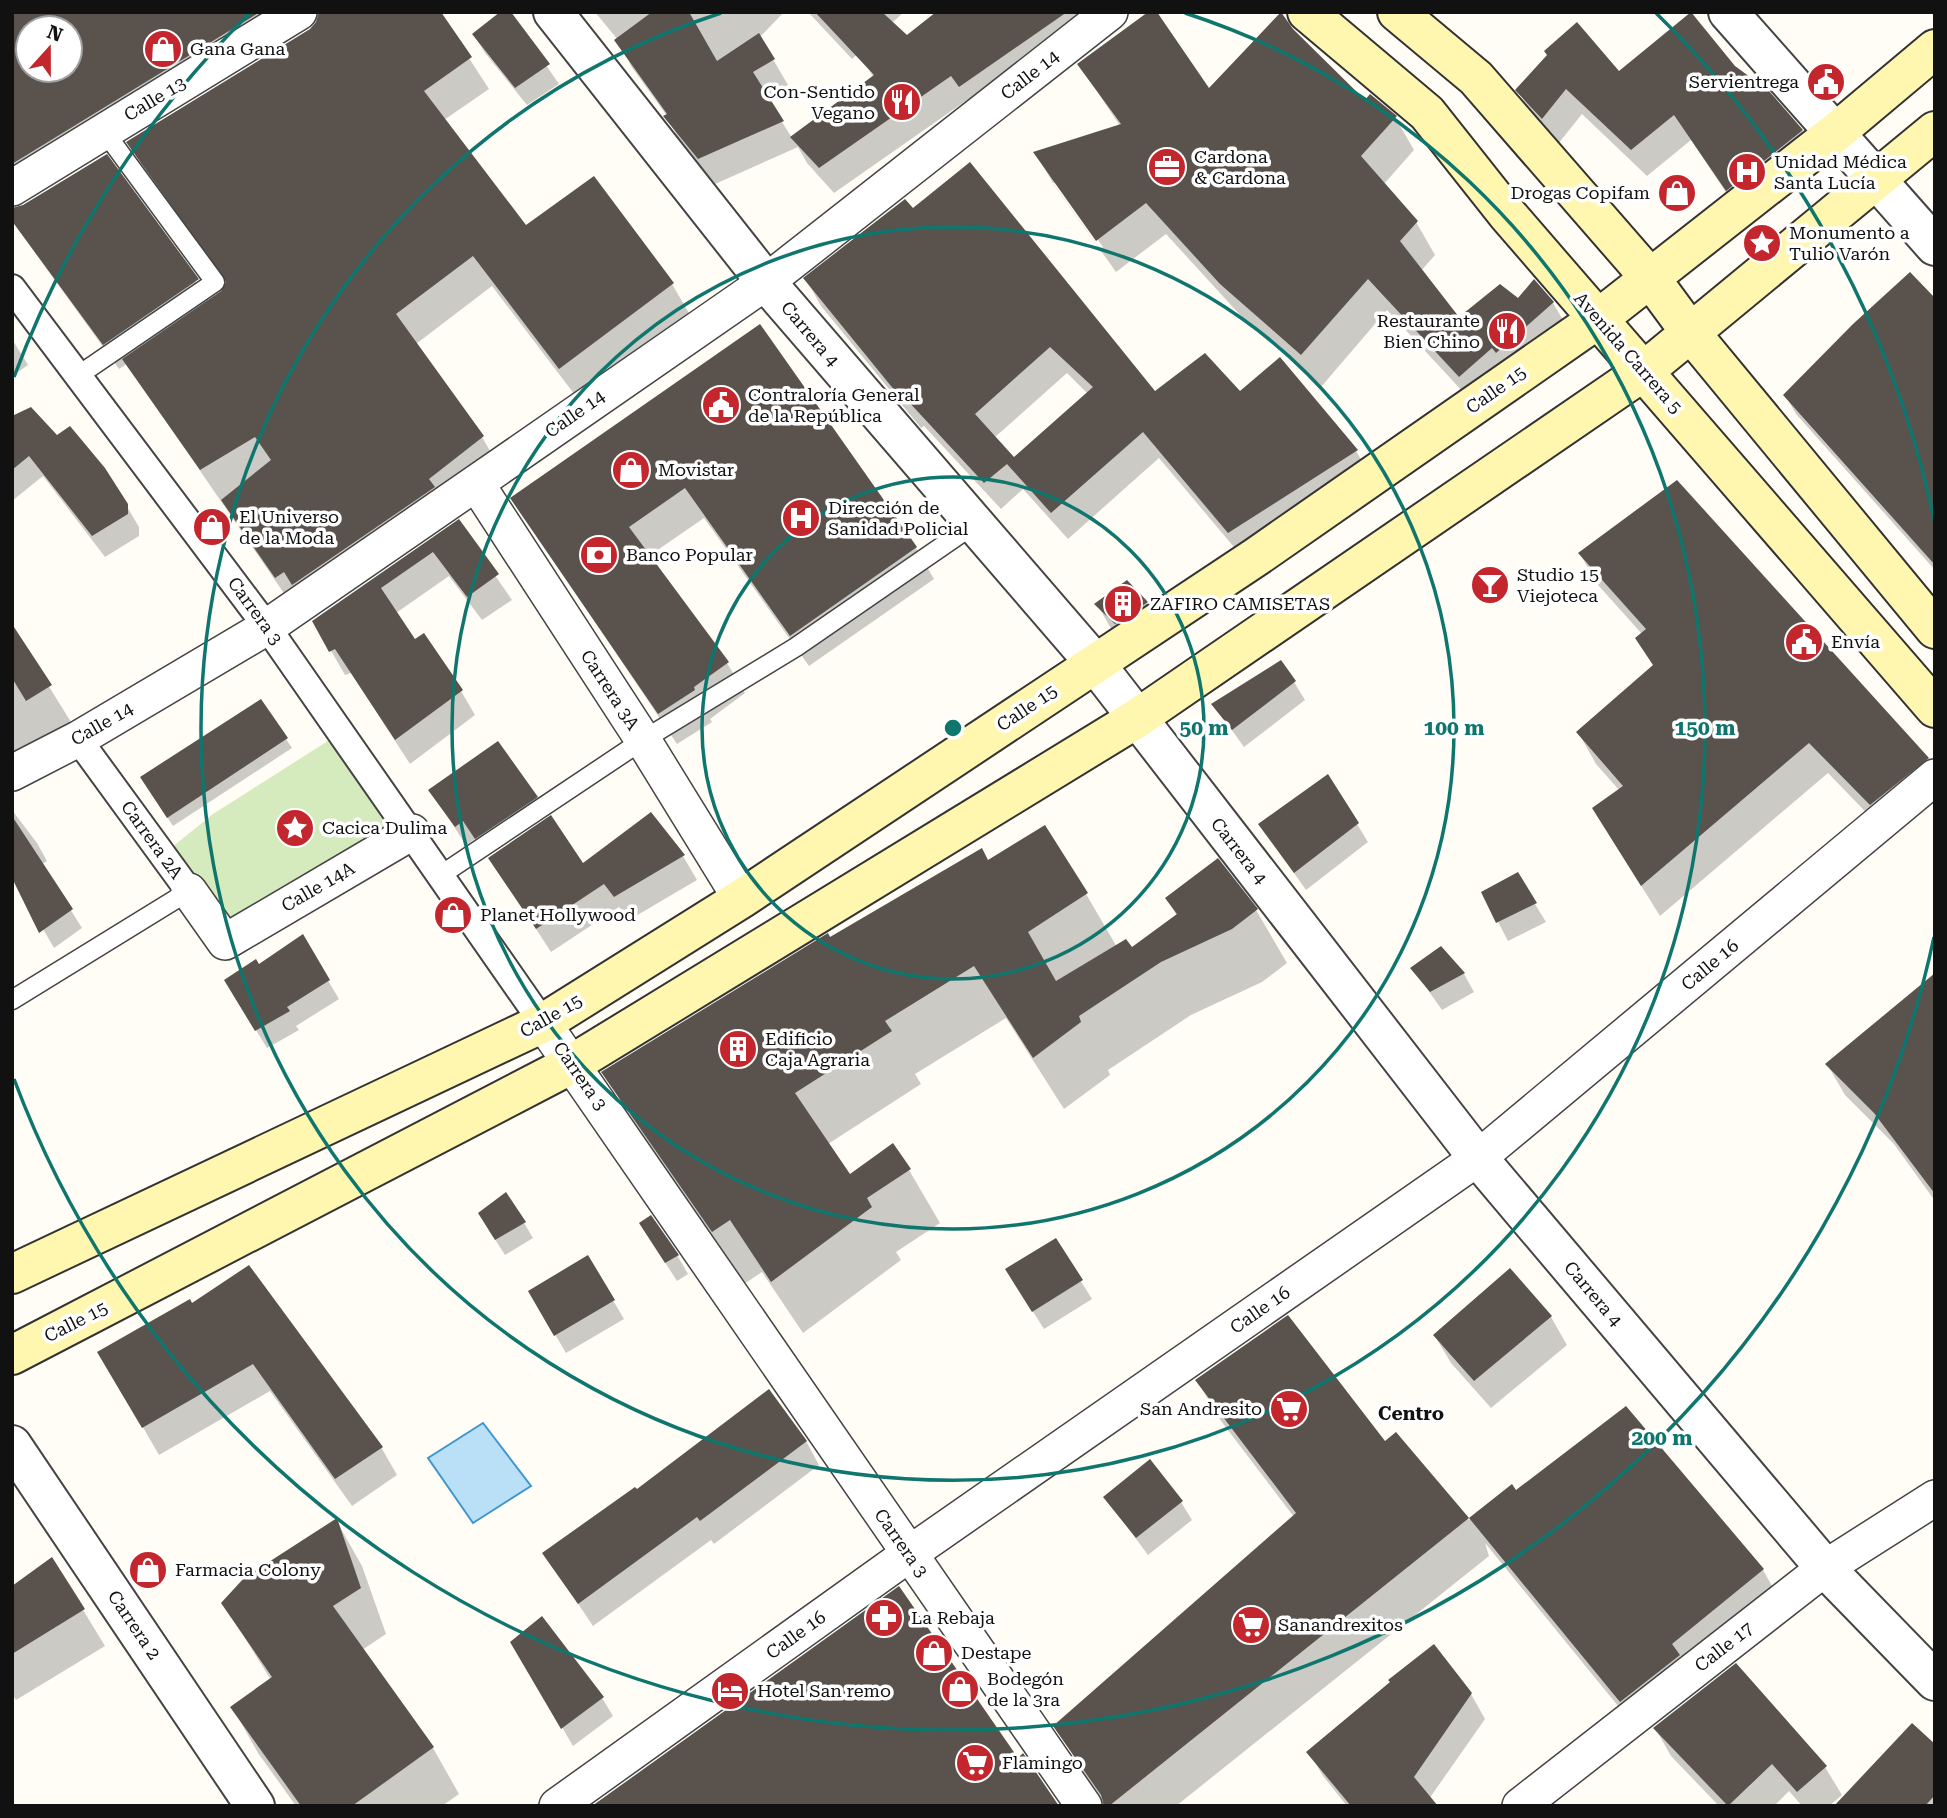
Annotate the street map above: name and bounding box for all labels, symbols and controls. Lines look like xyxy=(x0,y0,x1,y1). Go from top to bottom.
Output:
north arrow xyxy=(14,14,84,84)
text: N xyxy=(44,20,66,47)
shop icon: Gana Gana xyxy=(142,28,184,70)
place label: Gana Gana xyxy=(190,38,286,59)
street label: Calle 14 xyxy=(996,45,1063,104)
public building icon: Servientrega xyxy=(1805,61,1847,103)
place label: Servientrega xyxy=(1689,71,1799,92)
street label: Calle 13 xyxy=(120,72,189,125)
place label: Con-Sentido Vegano xyxy=(763,81,875,123)
restaurant icon: Con-Sentido Vegano xyxy=(881,81,923,123)
office icon: Cardona & Cardona xyxy=(1146,146,1188,188)
place label: Cardona & Cardona xyxy=(1194,146,1286,188)
hospital icon: Unidad Médica Santa Lucía xyxy=(1726,151,1768,193)
place label: Unidad Médica Santa Lucía xyxy=(1774,151,1907,193)
shop icon: Drogas Copifam xyxy=(1656,172,1698,214)
place label: Drogas Copifam xyxy=(1511,182,1650,203)
place icon: Monumento a Tulio Varón xyxy=(1741,222,1783,264)
place label: Monumento a Tulio Varón xyxy=(1789,222,1910,264)
street label: Avenida Carrera 5 xyxy=(1570,288,1687,418)
street label: Carrera 4 xyxy=(777,297,844,371)
place label: Restaurante Bien Chino xyxy=(1377,310,1480,352)
restaurant icon: Restaurante Bien Chino xyxy=(1486,310,1528,352)
street label: Calle 15 xyxy=(1462,361,1530,418)
public building icon: Contraloría General de la República xyxy=(700,384,742,426)
place label: Contraloría General de la República xyxy=(748,384,920,426)
street label: Calle 14 xyxy=(541,385,609,442)
shop icon: Movistar xyxy=(610,449,652,491)
place label: Movistar xyxy=(658,459,734,480)
hospital icon: Dirección de Sanidad Policial xyxy=(780,497,822,539)
place label: Dirección de Sanidad Policial xyxy=(828,497,969,539)
shop icon: El Universo de la Moda xyxy=(191,506,233,548)
place label: El Universo de la Moda xyxy=(239,506,339,548)
bank icon: Banco Popular xyxy=(578,534,620,576)
place label: Banco Popular xyxy=(626,544,753,565)
bar icon: Studio 15 Viejoteca xyxy=(1469,564,1511,606)
place label: Studio 15 Viejoteca xyxy=(1517,564,1599,606)
street label: Carrera 3 xyxy=(224,573,287,649)
building icon: ZAFIRO CAMISETAS xyxy=(1102,583,1144,625)
place label: ZAFIRO CAMISETAS xyxy=(1150,593,1330,614)
public building icon: Envía xyxy=(1783,621,1825,663)
place label: Envía xyxy=(1831,631,1880,652)
street label: Carrera 3A xyxy=(577,646,644,734)
street label: Calle 15 xyxy=(992,680,1061,735)
street label: Calle 14 xyxy=(67,697,137,750)
centre of rings xyxy=(941,716,965,740)
text: 50 m xyxy=(1179,716,1229,740)
text: 100 m xyxy=(1424,716,1484,740)
text: 150 m xyxy=(1675,716,1735,740)
street label: Carrera 2A xyxy=(117,797,188,883)
place icon: Cacica Dulima xyxy=(274,807,316,849)
street label: Carrera 4 xyxy=(1207,813,1272,888)
place label: Cacica Dulima xyxy=(322,817,448,838)
street label: Calle 14A xyxy=(277,857,358,916)
shop icon: Planet Hollywood xyxy=(432,894,474,936)
place label: Planet Hollywood xyxy=(480,904,636,925)
street label: Calle 16 xyxy=(1677,935,1743,995)
street label: Calle 15 xyxy=(516,989,586,1042)
building icon: Edificio Caja Agraria xyxy=(717,1028,759,1070)
place label: Edificio Caja Agraria xyxy=(765,1028,870,1070)
street label: Carrera 3 xyxy=(549,1037,612,1114)
street label: Carrera 4 xyxy=(1560,1257,1627,1331)
street label: Calle 16 xyxy=(1226,1281,1294,1338)
street label: Calle 15 xyxy=(41,1297,111,1346)
supermarket icon: San Andresito xyxy=(1268,1388,1310,1430)
place label: San Andresito xyxy=(1140,1398,1262,1419)
district label: Centro xyxy=(1378,1402,1444,1425)
text: 200 m xyxy=(1632,1426,1692,1450)
street label: Carrera 3 xyxy=(870,1504,933,1581)
shop icon: Farmacia Colony xyxy=(127,1549,169,1591)
place label: Farmacia Colony xyxy=(175,1559,321,1580)
street label: Carrera 2 xyxy=(104,1586,165,1663)
pharmacy icon: La Rebaja xyxy=(863,1597,905,1639)
supermarket icon: Sanandrexitos xyxy=(1230,1604,1272,1646)
street label: Calle 16 xyxy=(762,1606,830,1663)
place label: La Rebaja xyxy=(911,1607,995,1628)
place label: Sanandrexitos xyxy=(1278,1614,1403,1635)
street label: Calle 17 xyxy=(1690,1617,1757,1676)
shop icon: Destape xyxy=(913,1632,955,1674)
place label: Destape xyxy=(961,1642,1032,1663)
shop icon: Bodegón de la 3ra xyxy=(939,1668,981,1710)
place label: Bodegón de la 3ra xyxy=(987,1668,1064,1710)
hotel icon: Hotel San remo xyxy=(709,1670,751,1712)
place label: Hotel San remo xyxy=(757,1680,891,1701)
supermarket icon: Flamingo xyxy=(954,1742,996,1784)
place label: Flamingo xyxy=(1002,1752,1083,1773)

